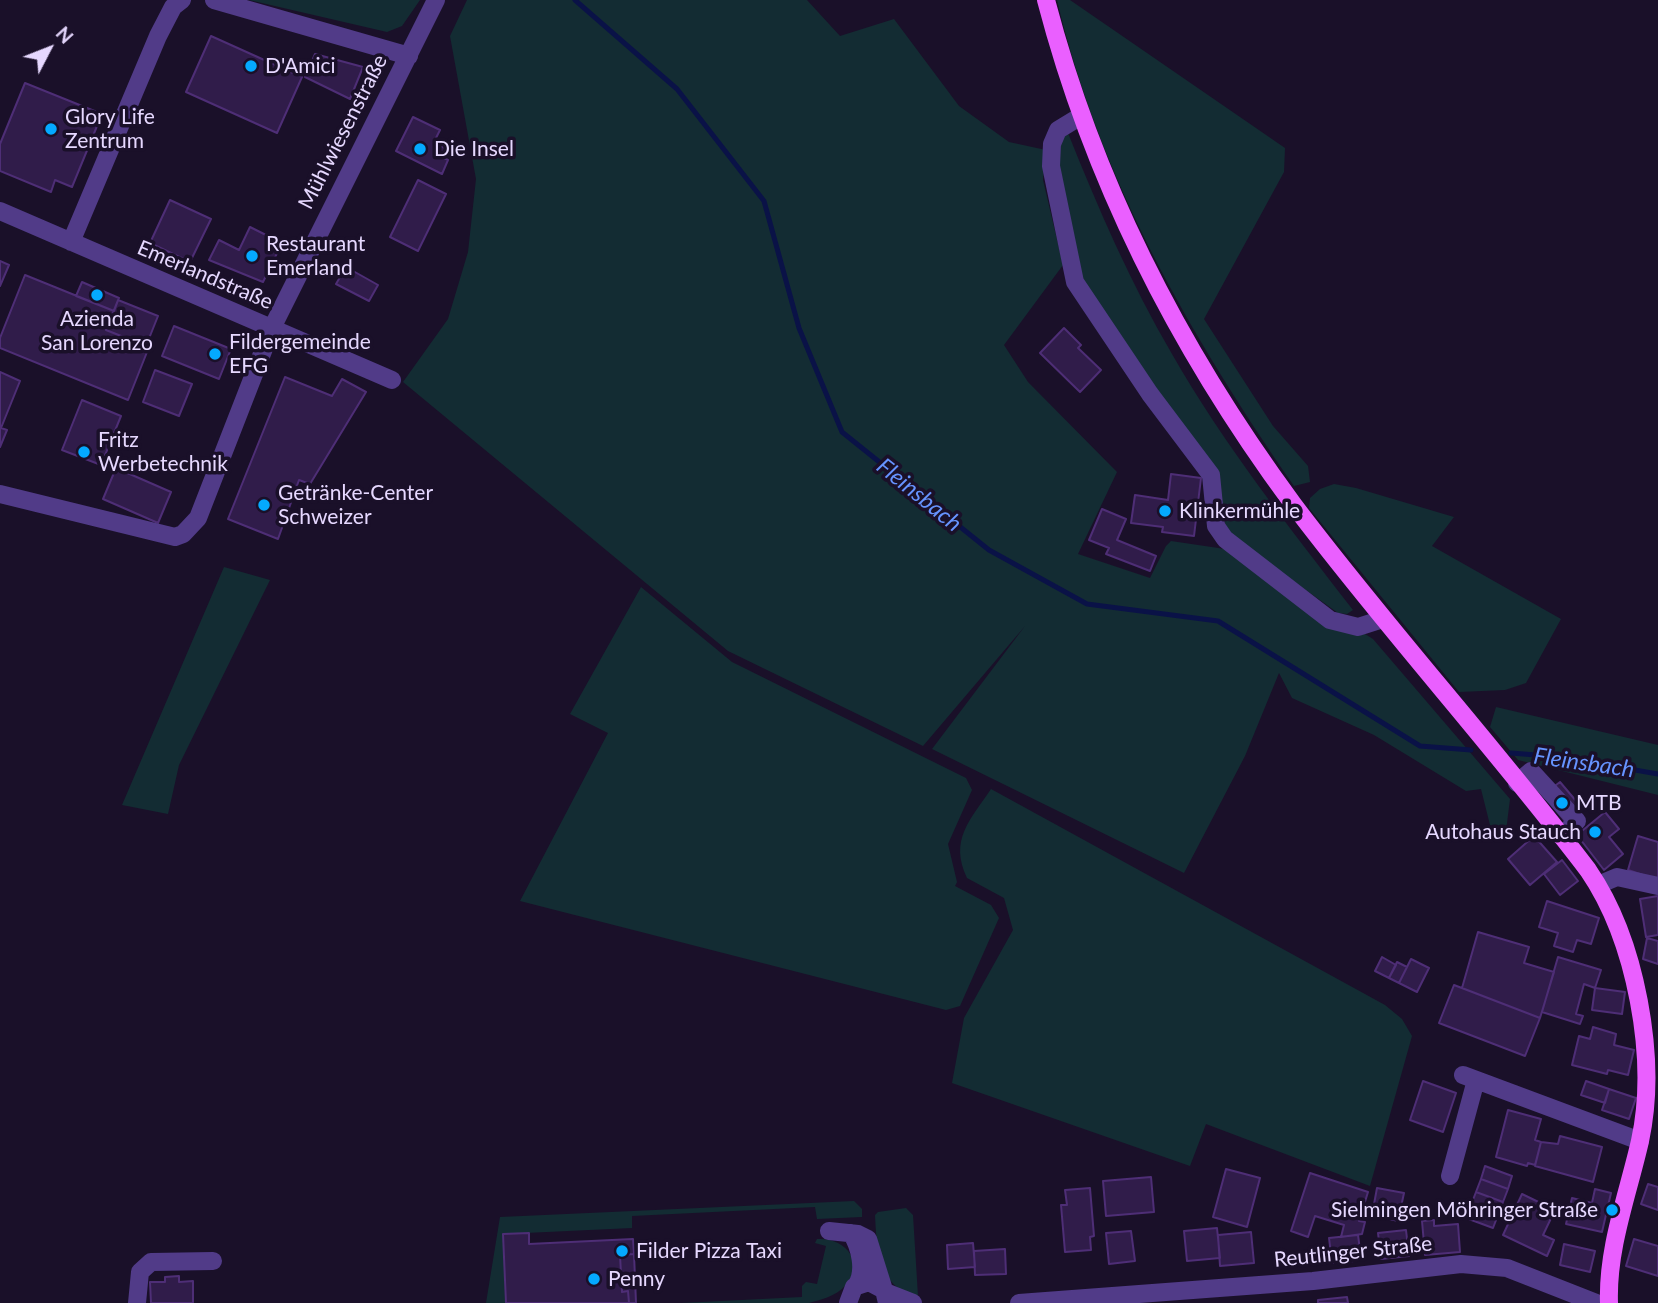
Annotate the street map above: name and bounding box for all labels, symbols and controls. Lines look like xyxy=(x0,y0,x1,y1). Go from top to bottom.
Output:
north arrow xyxy=(14,14,84,84)
text: N xyxy=(52,21,78,48)
street label: Mühlwiesenstraße xyxy=(293,51,393,213)
place label: D'Amici xyxy=(265,53,336,79)
marker: D'Amici xyxy=(243,58,259,74)
place label: Glory Life Zentrum xyxy=(65,104,155,154)
marker: Glory Life Zentrum xyxy=(43,121,59,137)
place label: Die Insel xyxy=(434,136,514,162)
marker: Die Insel xyxy=(412,141,428,157)
place label: Restaurant Emerland xyxy=(266,231,365,281)
street label: Emerlandstraße xyxy=(134,235,276,315)
marker: Restaurant Emerland xyxy=(244,248,260,264)
marker: Azienda San Lorenzo xyxy=(89,287,105,303)
place label: Azienda San Lorenzo xyxy=(41,306,153,356)
place label: Fildergemeinde EFG xyxy=(229,329,371,379)
marker: Fildergemeinde EFG xyxy=(207,346,223,362)
place label: Fritz Werbetechnik xyxy=(98,427,228,477)
marker: Fritz Werbetechnik xyxy=(76,444,92,460)
water label: Fleinsbach xyxy=(871,452,967,538)
place label: Getränke-Center Schweizer xyxy=(278,480,433,530)
marker: Getränke-Center Schweizer xyxy=(256,497,272,513)
place label: Klinkermühle xyxy=(1179,498,1300,524)
marker: Klinkermühle xyxy=(1157,503,1173,519)
water label: Fleinsbach xyxy=(1532,742,1636,784)
place label: MTB xyxy=(1576,790,1621,816)
marker: MTB xyxy=(1554,795,1570,811)
place label: Autohaus Stauch xyxy=(1425,819,1581,845)
marker: Autohaus Stauch xyxy=(1587,824,1603,840)
place label: Sielmingen Möhringer Straße xyxy=(1331,1197,1598,1223)
marker: Sielmingen Möhringer Straße xyxy=(1604,1202,1620,1218)
street label: Reutlinger Straße xyxy=(1273,1231,1433,1273)
place label: Filder Pizza Taxi xyxy=(636,1238,782,1264)
marker: Filder Pizza Taxi xyxy=(614,1243,630,1259)
place label: Penny xyxy=(608,1266,665,1292)
marker: Penny xyxy=(586,1271,602,1287)

